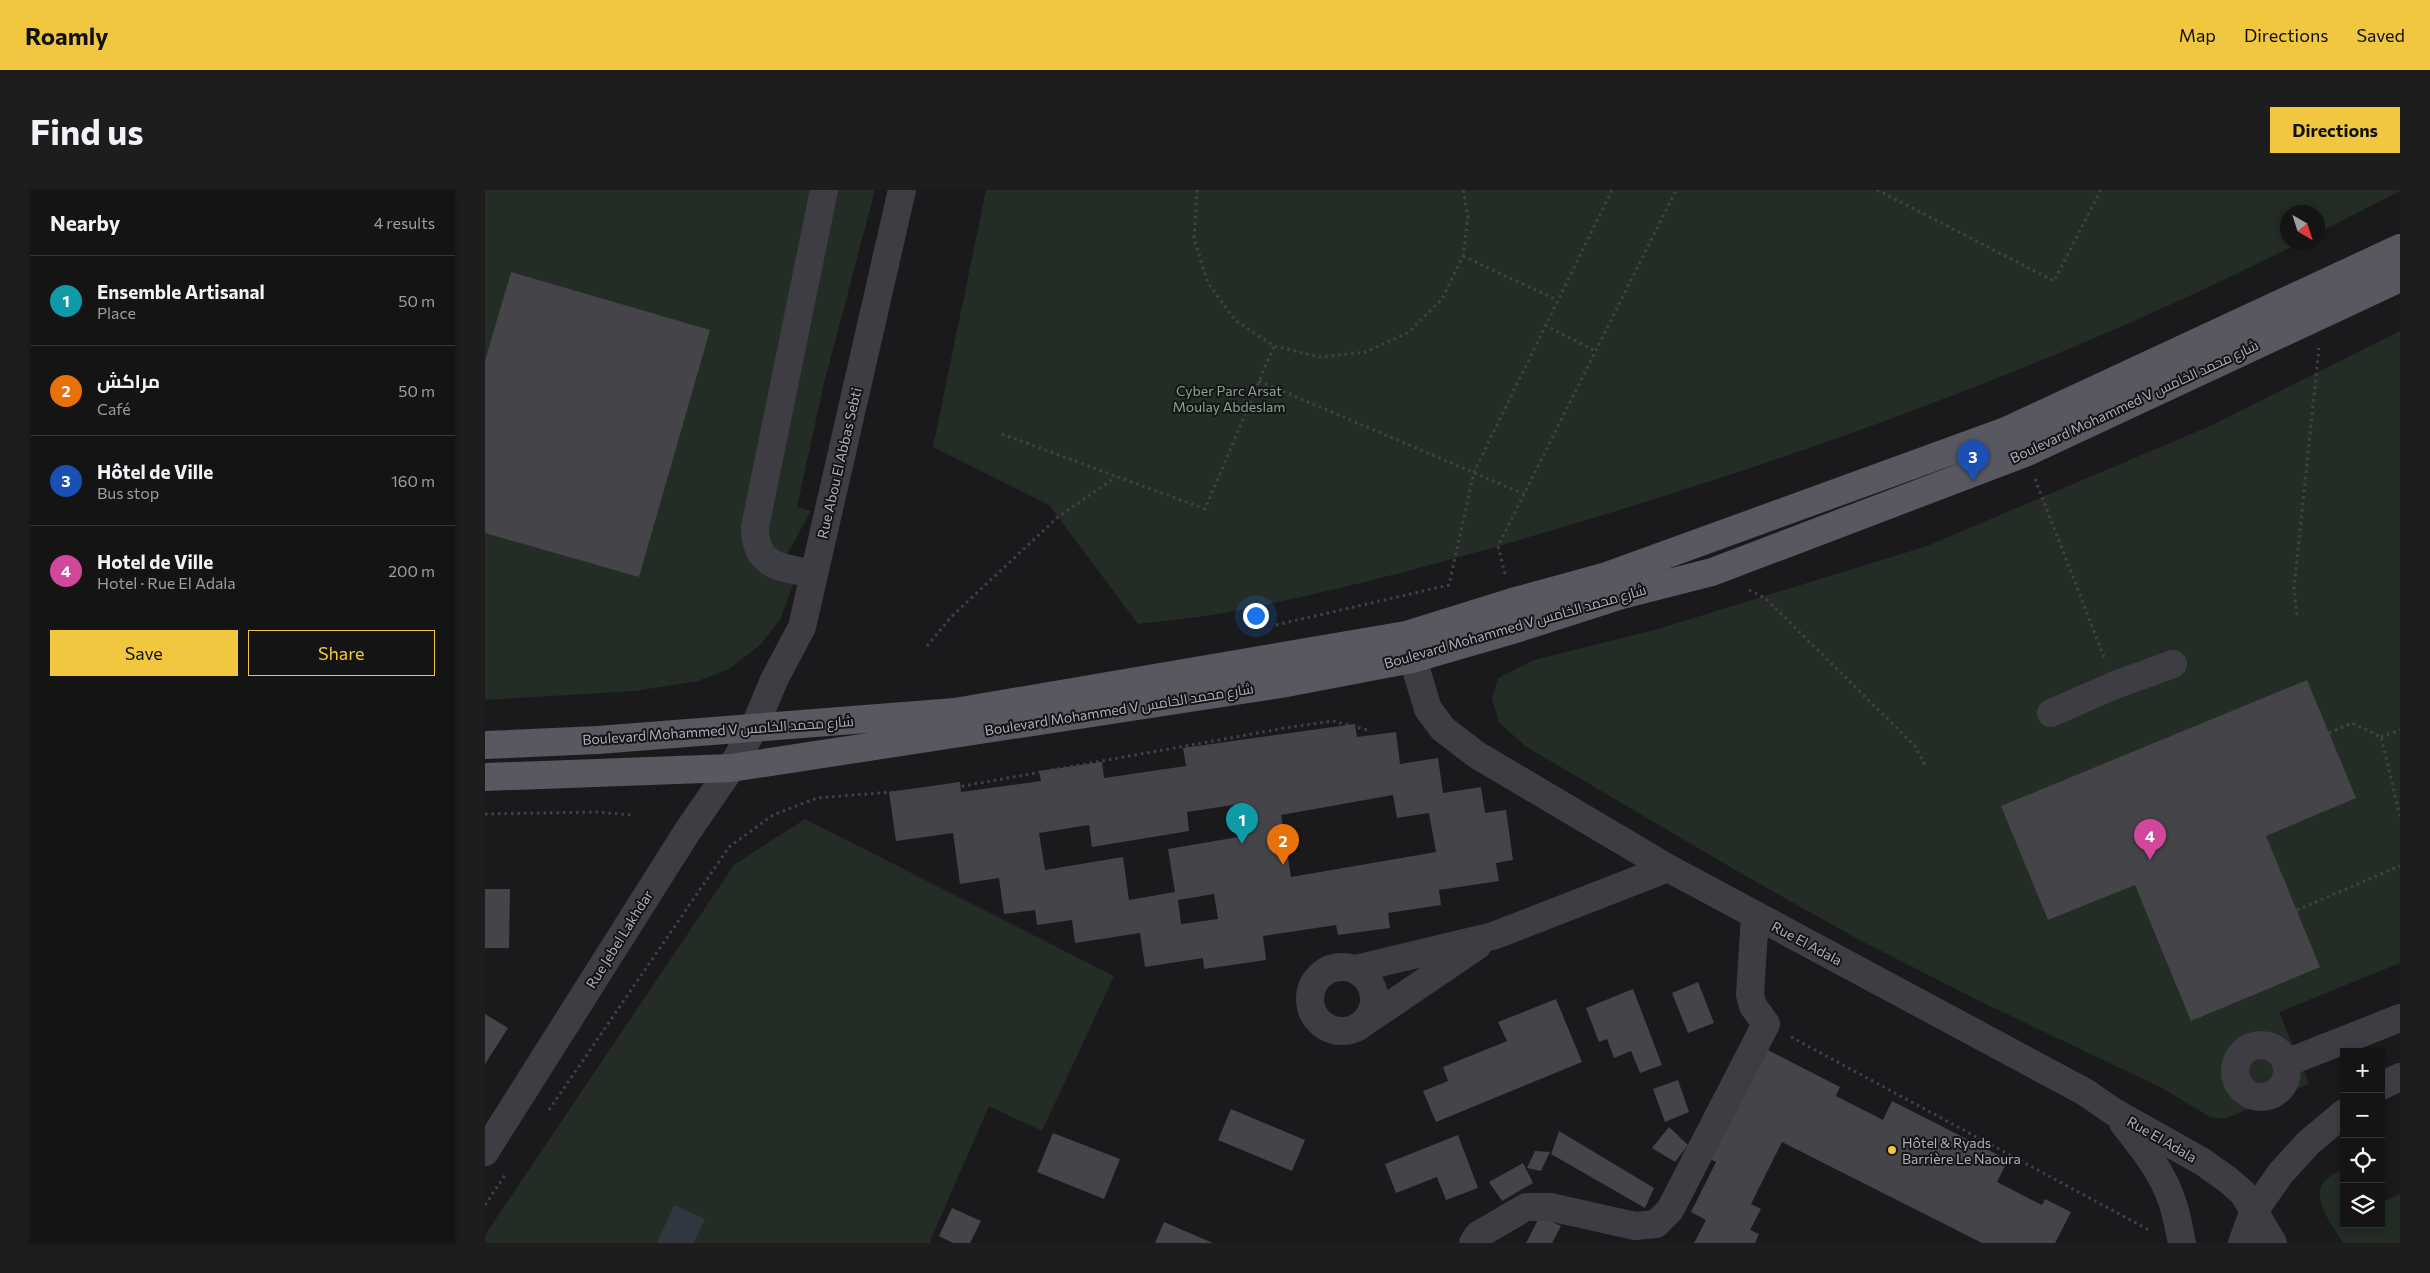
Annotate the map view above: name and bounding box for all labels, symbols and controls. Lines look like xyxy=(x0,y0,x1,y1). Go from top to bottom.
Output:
text: Roamly xyxy=(25,21,108,50)
text: Map xyxy=(2179,24,2216,46)
text: Directions xyxy=(2244,24,2328,46)
text: Saved xyxy=(2356,24,2405,46)
button: Directions xyxy=(2270,107,2400,153)
text: Find us xyxy=(30,109,144,152)
north arrow xyxy=(2280,205,2325,250)
text: Nearby xyxy=(50,210,120,235)
text: 4 results xyxy=(374,213,435,232)
text: Ensemble Artisanal xyxy=(97,280,265,303)
text: 1 xyxy=(62,291,70,310)
text: 50 m xyxy=(398,291,435,310)
text: Place xyxy=(97,303,136,322)
street label: Boulevard Mohammed V شارع محمد الخامس xyxy=(2007,336,2261,467)
text: مراكش xyxy=(97,369,160,392)
text: 2 xyxy=(61,381,71,400)
text: 50 m xyxy=(398,381,435,400)
park label: Cyber Parc Arsat Moulay Abdeslam xyxy=(1172,382,1286,415)
street label: Rue Abou El Abbas Sebti xyxy=(813,386,865,540)
text: Café xyxy=(97,399,131,418)
pin: 3 xyxy=(1957,440,1989,481)
text: Hôtel de Ville xyxy=(97,460,213,483)
text: 3 xyxy=(61,471,71,490)
text: 160 m xyxy=(391,471,435,490)
text: Bus stop xyxy=(97,483,159,502)
text: Hotel de Ville xyxy=(97,550,213,573)
text: 4 xyxy=(61,561,71,580)
text: 200 m xyxy=(388,561,435,580)
text: Hotel · Rue El Adala xyxy=(97,573,236,592)
street label: Boulevard Mohammed V شارع محمد الخامس xyxy=(1382,580,1648,673)
your location xyxy=(1243,603,1269,629)
button: Save xyxy=(50,630,238,676)
button: Share xyxy=(248,630,435,676)
street label: Boulevard Mohammed V شارع محمد الخامس xyxy=(983,679,1255,740)
street label: Boulevard Mohammed V شارع محمد الخامس xyxy=(582,712,854,749)
pin: 1 xyxy=(1226,803,1258,844)
pin: 4 xyxy=(2134,819,2166,860)
pin: 2 xyxy=(1267,824,1299,865)
street label: Rue Jebel Lakhdar xyxy=(582,886,656,991)
street label: Rue El Adala xyxy=(1769,917,1845,969)
map controls xyxy=(2340,1048,2385,1228)
button: + xyxy=(2340,1048,2385,1093)
button: − xyxy=(2340,1093,2385,1138)
street label: Rue El Adala xyxy=(2124,1112,2200,1166)
place label: Hôtel & Ryads Barrière Le Naoura xyxy=(1902,1134,2021,1167)
button: locate xyxy=(2340,1138,2385,1183)
marker: Hôtel & Ryads Barrière Le Naoura xyxy=(1886,1144,1898,1156)
button: layers xyxy=(2340,1183,2385,1228)

